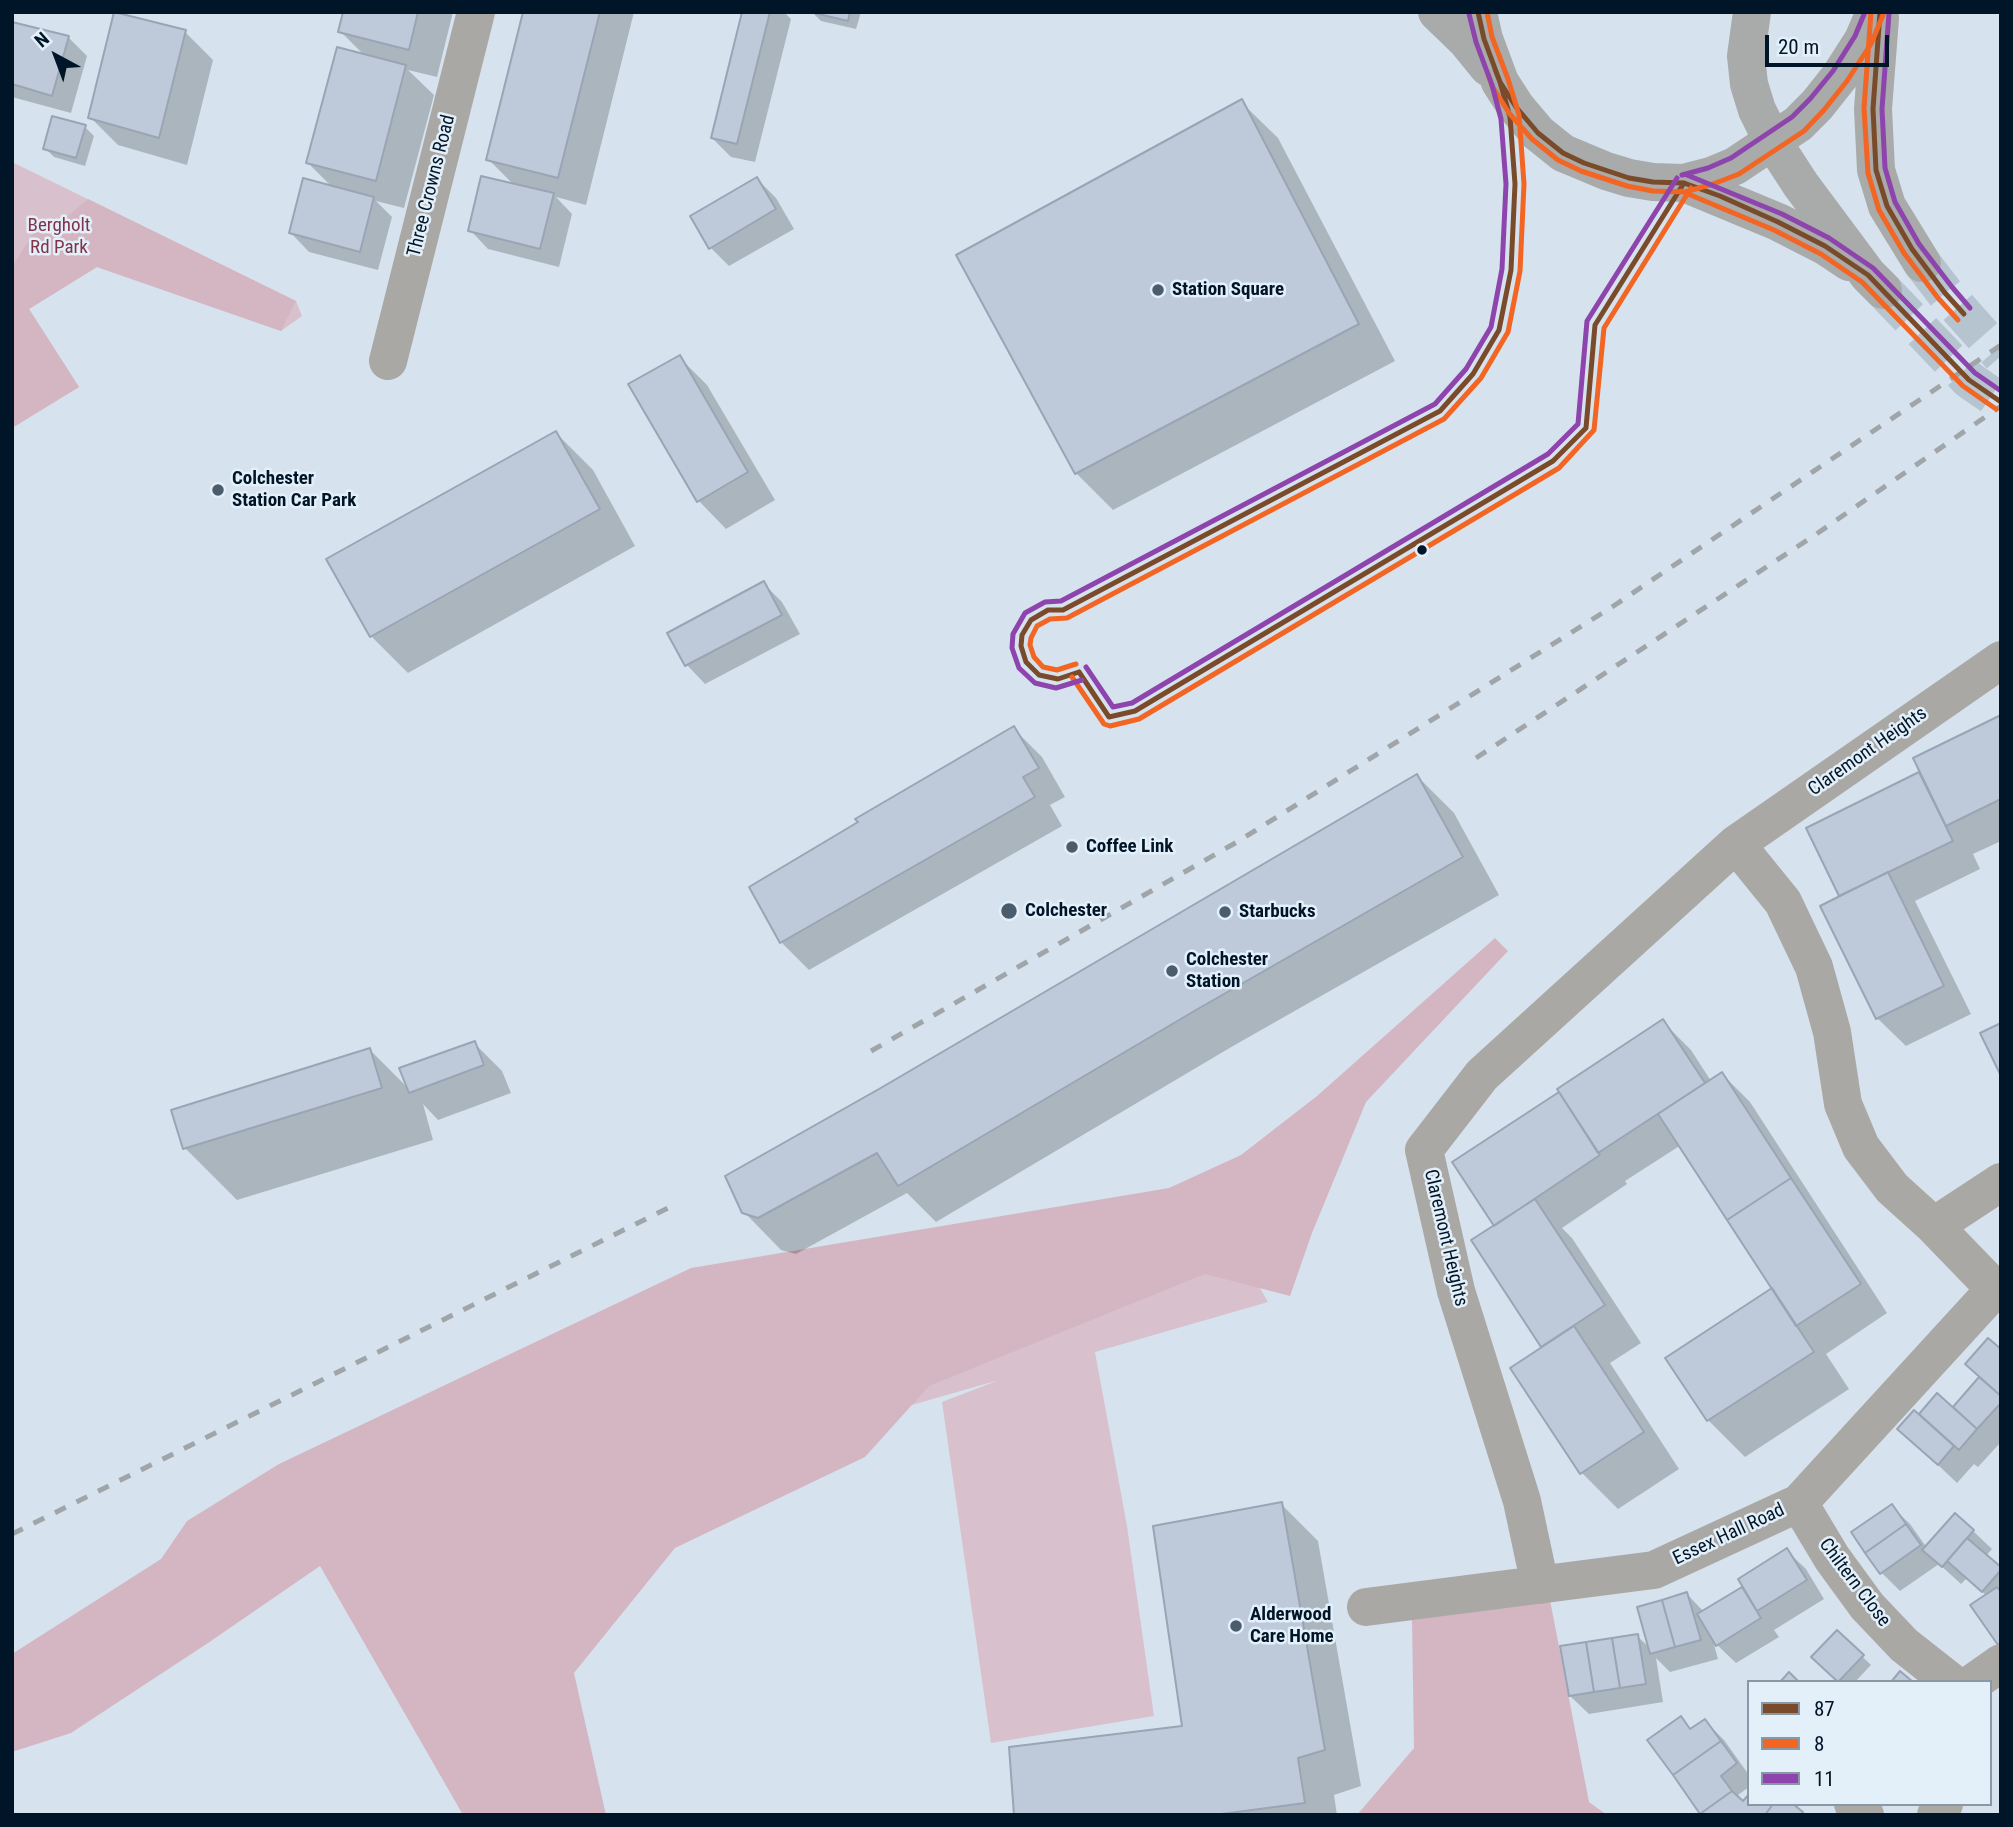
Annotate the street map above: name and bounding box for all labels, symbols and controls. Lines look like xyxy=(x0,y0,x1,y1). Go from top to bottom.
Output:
north arrow xyxy=(21,21,91,91)
scale bar xyxy=(1768,21,1892,65)
text: N xyxy=(30,27,54,52)
text: 20 m xyxy=(1778,35,1819,59)
street label: Three Crowns Road xyxy=(403,113,461,259)
park label: Bergholt Rd Park xyxy=(28,215,90,259)
place label: Station Square xyxy=(1172,279,1284,301)
marker: Station Square xyxy=(1150,282,1166,298)
place label: Colchester Station Car Park xyxy=(232,468,356,512)
marker: Colchester Station Car Park xyxy=(210,482,226,498)
unlabelled marker xyxy=(1415,543,1429,557)
street label: Claremont Heights xyxy=(1804,703,1932,801)
place label: Coffee Link xyxy=(1086,836,1173,858)
marker: Coffee Link xyxy=(1064,839,1080,855)
place label: Colchester xyxy=(1025,900,1107,922)
marker: Colchester xyxy=(999,901,1019,921)
place label: Starbucks xyxy=(1239,901,1316,923)
marker: Starbucks xyxy=(1217,904,1233,920)
place label: Colchester Station xyxy=(1186,949,1268,993)
marker: Colchester Station xyxy=(1164,963,1180,979)
street label: Claremont Heights xyxy=(1418,1167,1472,1309)
street label: Essex Hall Road xyxy=(1670,1499,1788,1571)
street label: Chiltern Close xyxy=(1813,1534,1895,1632)
place label: Alderwood Care Home xyxy=(1250,1604,1334,1648)
marker: Alderwood Care Home xyxy=(1228,1618,1244,1634)
legend xyxy=(1747,1680,1992,1806)
text: 87 xyxy=(1814,1697,1835,1721)
text: 8 xyxy=(1814,1732,1824,1756)
text: 11 xyxy=(1814,1767,1835,1791)

